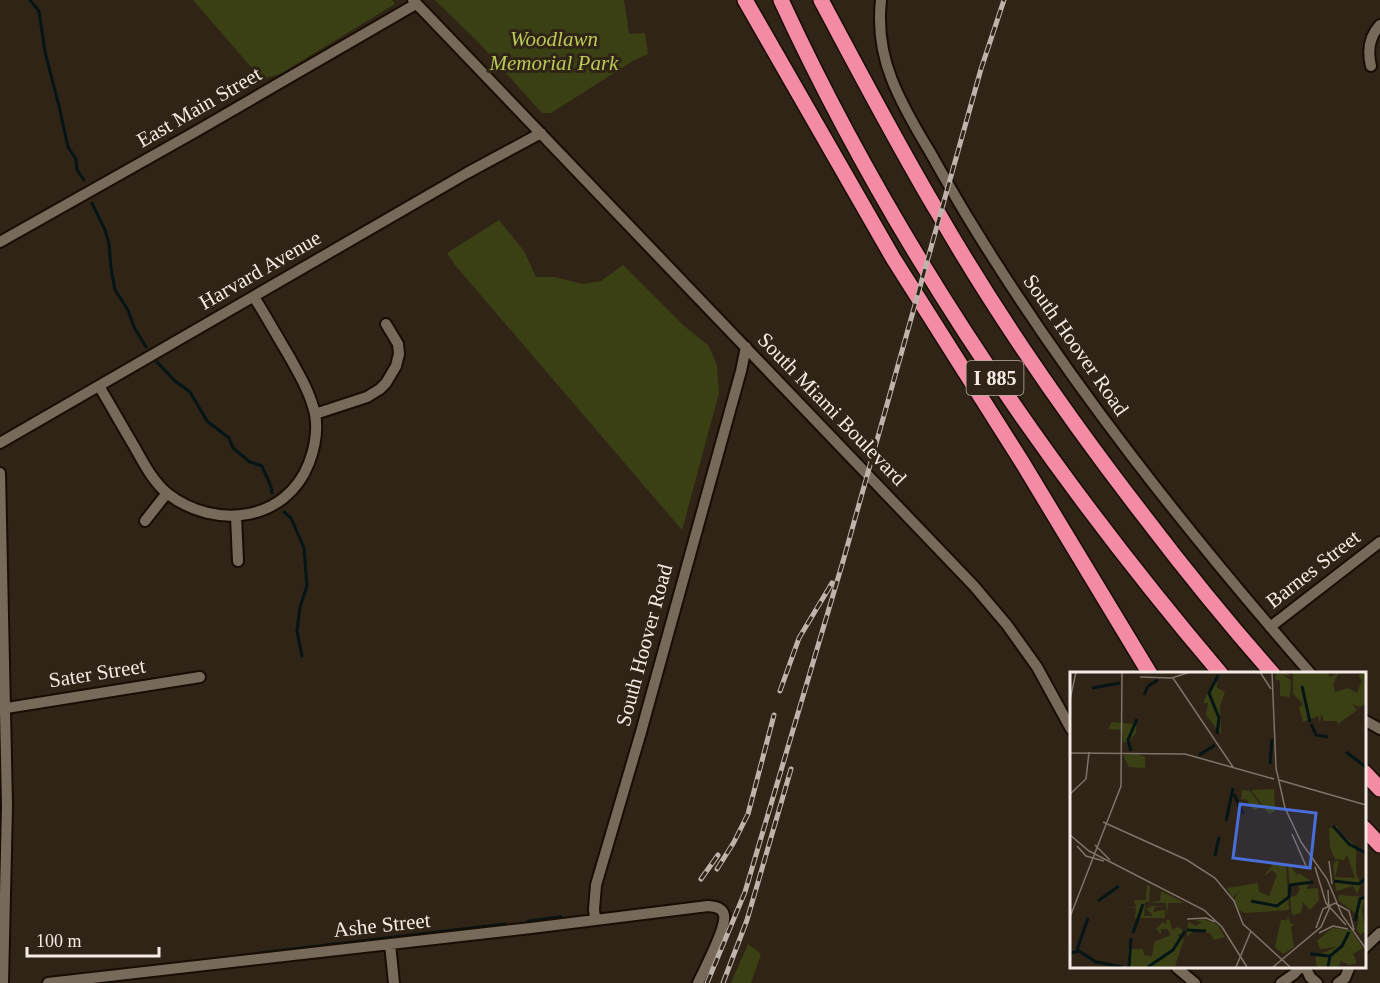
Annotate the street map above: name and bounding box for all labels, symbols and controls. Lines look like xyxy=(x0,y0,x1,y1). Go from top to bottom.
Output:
park label: Woodlawn Memorial Park xyxy=(489,27,619,75)
street label: East Main Street xyxy=(132,62,266,152)
street label: Harvard Avenue xyxy=(195,225,325,315)
street label: South Hoover Road xyxy=(1018,270,1134,421)
street label: South Miami Boulevard xyxy=(753,328,911,491)
road number: I 885 xyxy=(966,361,1024,395)
street label: Barnes Street xyxy=(1261,525,1365,613)
street label: South Hoover Road xyxy=(611,561,677,729)
street label: Sater Street xyxy=(47,654,147,692)
inset map xyxy=(1070,672,1365,968)
street label: Ashe Street xyxy=(332,908,432,942)
scale bar xyxy=(27,920,159,958)
text: 100 m xyxy=(36,931,82,951)

